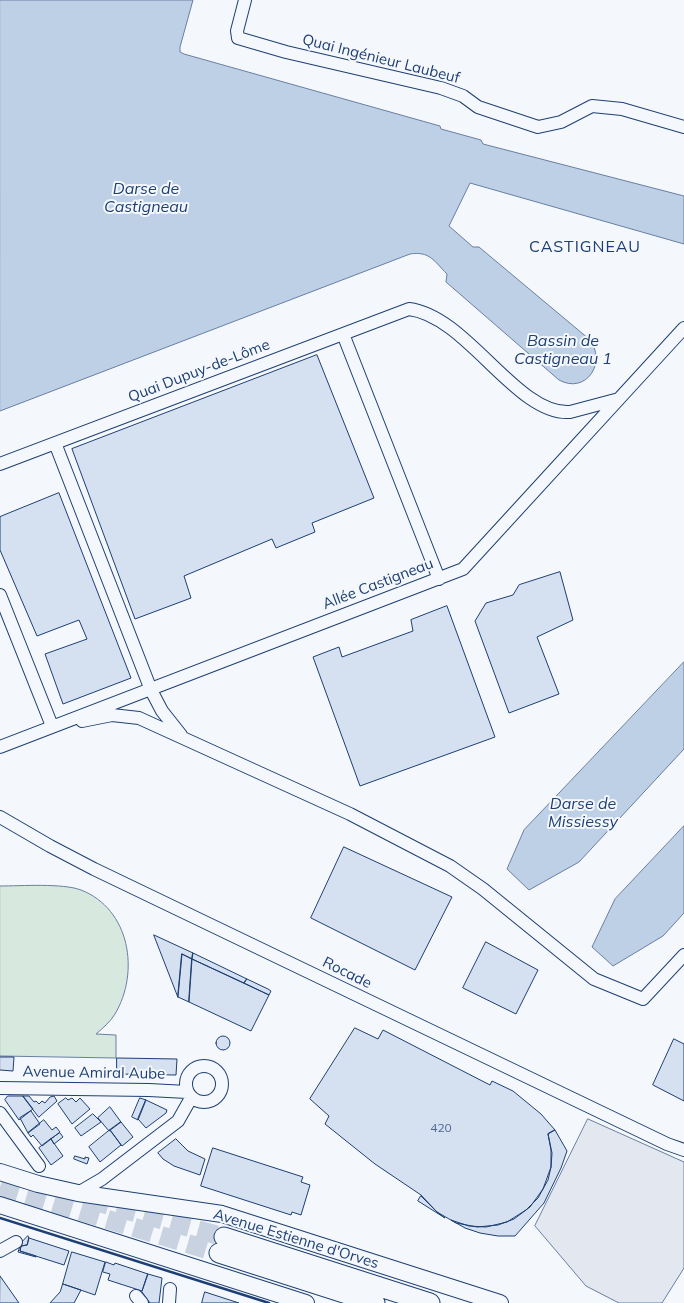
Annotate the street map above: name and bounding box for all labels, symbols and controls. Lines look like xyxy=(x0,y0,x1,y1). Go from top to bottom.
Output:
street label: Quai Ingénieur Laubeuf xyxy=(300,31,462,87)
water label: Darse de Castigneau xyxy=(104,179,188,217)
district label: CASTIGNEAU xyxy=(528,237,642,257)
water label: Bassin de Castigneau 1 xyxy=(514,331,612,369)
street label: Quai Dupuy-de-Lôme xyxy=(126,336,272,406)
street label: Allée Castigneau xyxy=(320,555,436,613)
water label: Darse de Missiessy xyxy=(548,794,618,832)
street label: Rocade xyxy=(320,953,374,993)
street label: Avenue Amiral Aube xyxy=(23,1063,165,1083)
house number: 420 xyxy=(430,1121,452,1135)
street label: Avenue Estienne d'Orves xyxy=(211,1205,381,1273)

